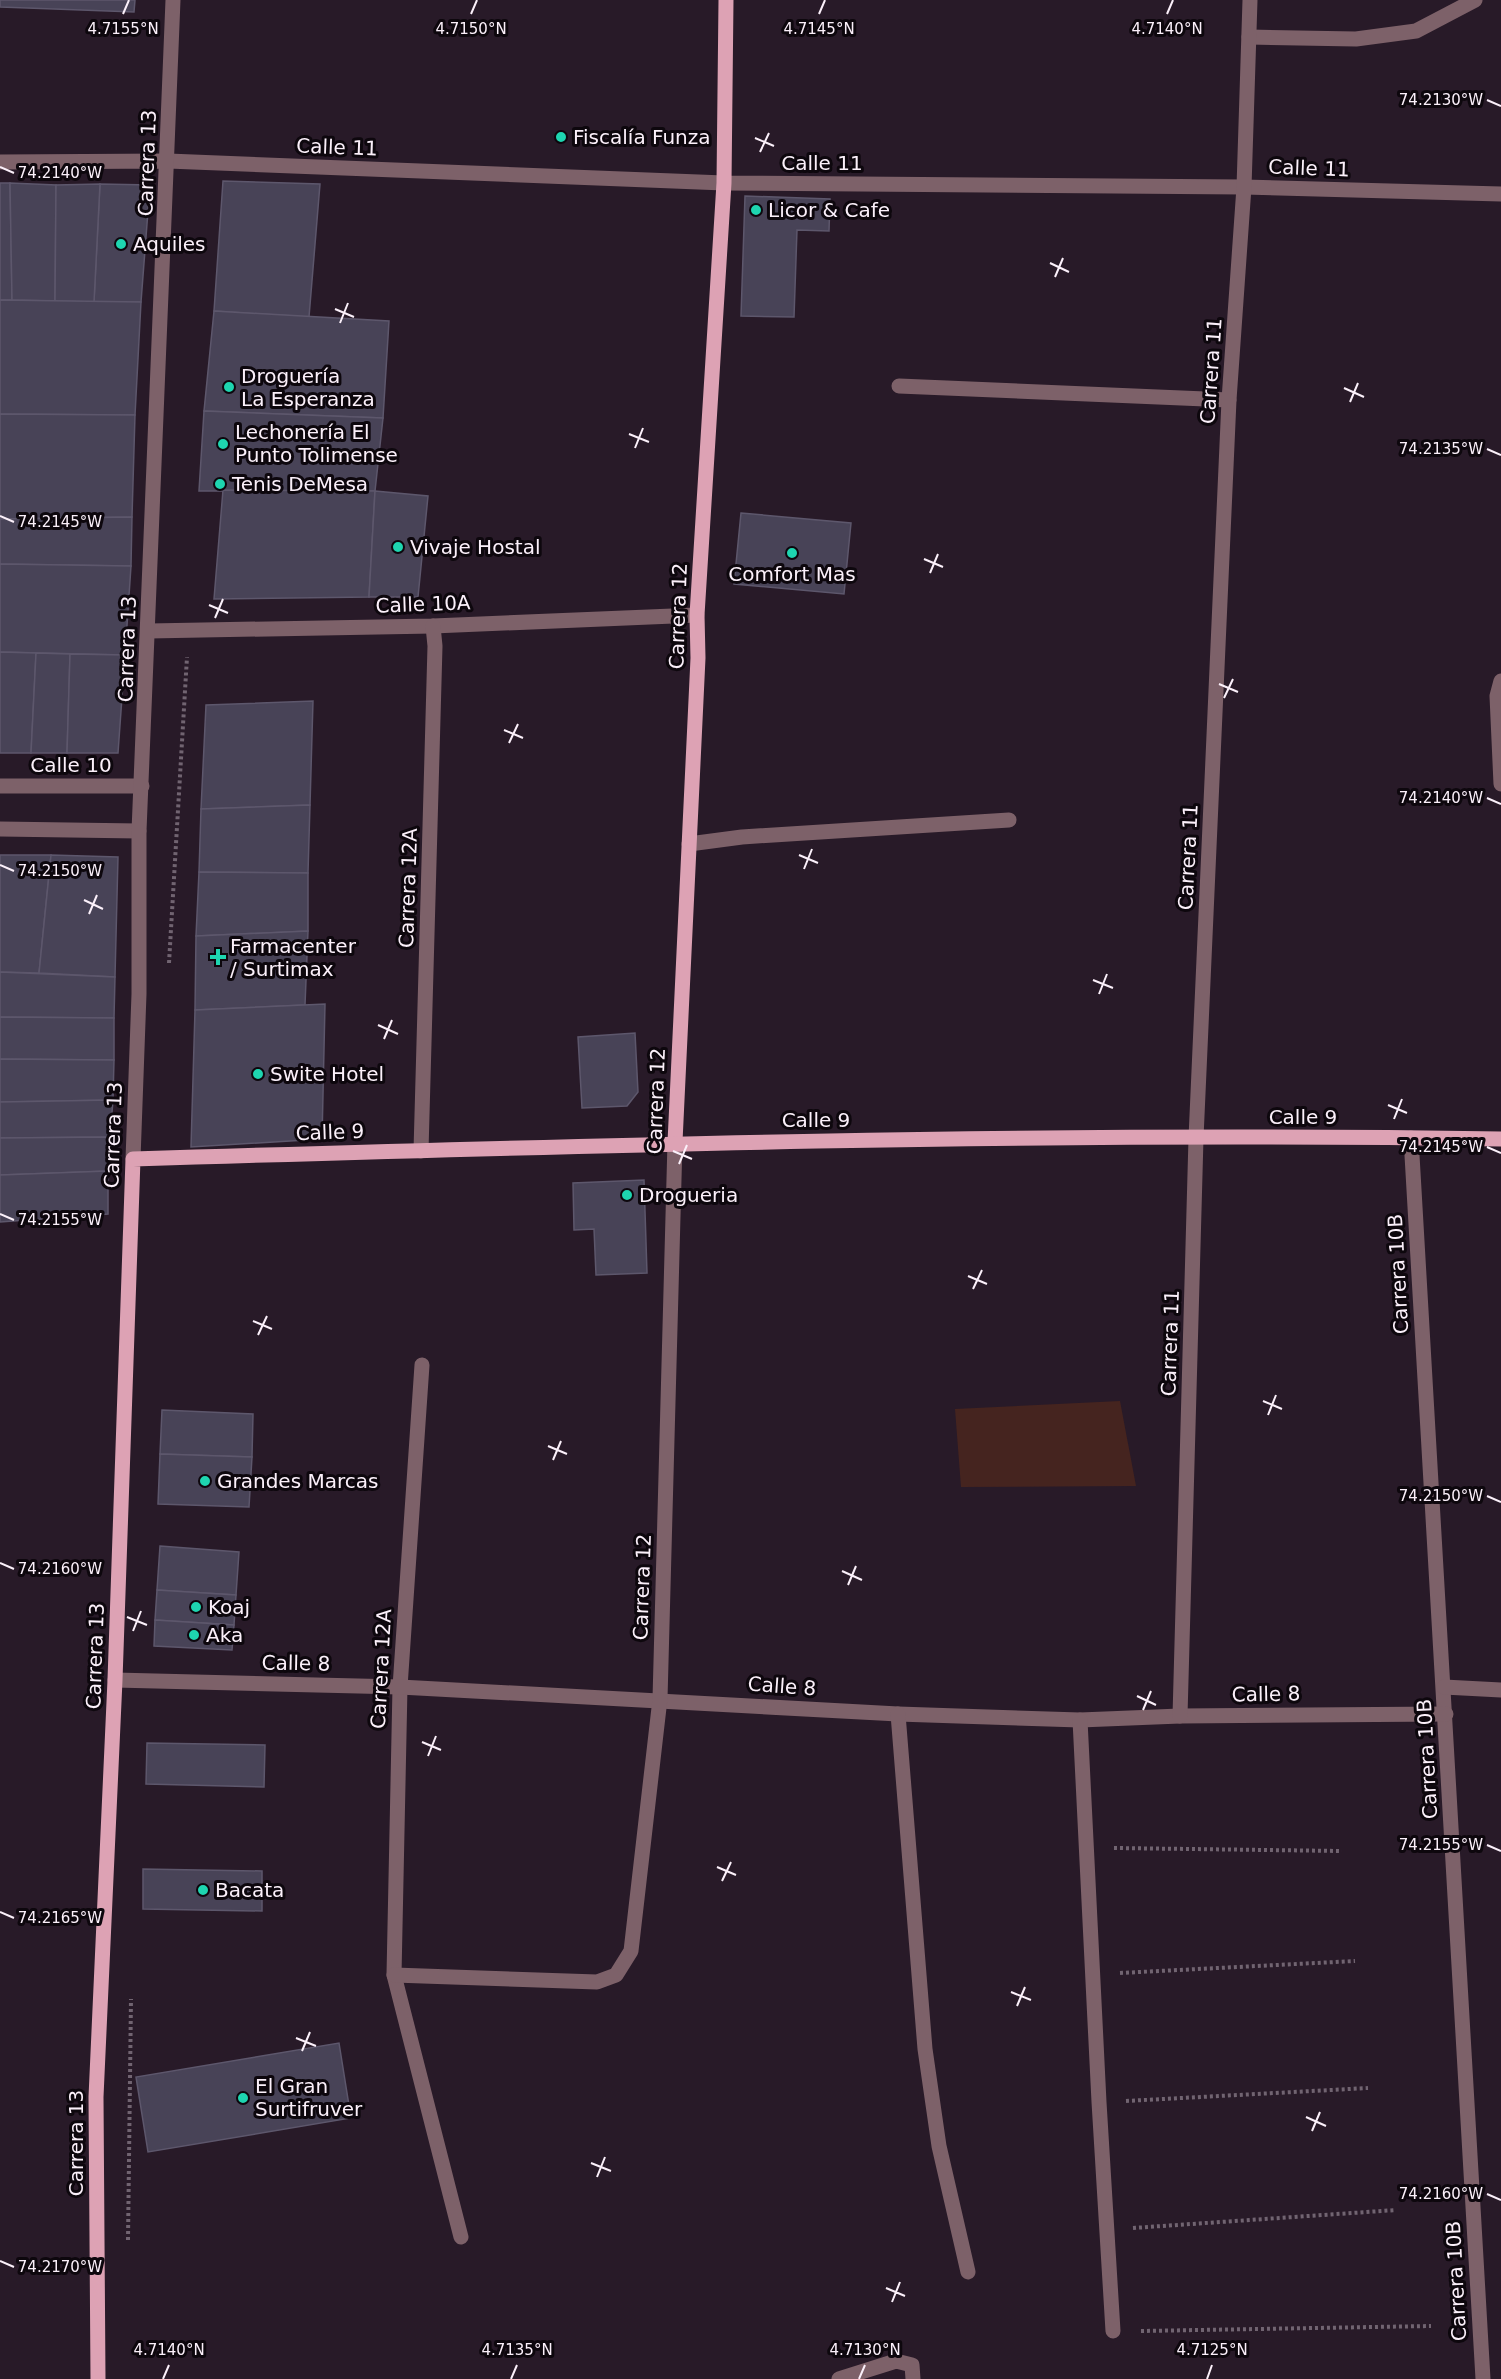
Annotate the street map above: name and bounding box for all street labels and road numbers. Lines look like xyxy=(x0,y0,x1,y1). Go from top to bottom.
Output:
street label: Carrera 13 xyxy=(133,109,161,217)
street label: Calle 11 xyxy=(296,134,378,160)
street label: Calle 11 xyxy=(781,151,863,175)
street label: Calle 11 xyxy=(1268,155,1350,181)
street label: Carrera 11 xyxy=(1195,317,1227,425)
street label: Carrera 12 xyxy=(664,562,692,670)
street label: Calle 10A xyxy=(375,590,471,618)
street label: Carrera 13 xyxy=(113,595,141,703)
street label: Calle 10 xyxy=(30,753,112,777)
street label: Carrera 11 xyxy=(1173,803,1203,911)
street label: Carrera 12A xyxy=(394,827,422,948)
street label: Carrera 12 xyxy=(642,1047,670,1155)
street label: Carrera 13 xyxy=(99,1081,127,1189)
street label: Calle 9 xyxy=(1269,1105,1337,1129)
street label: Calle 9 xyxy=(782,1108,850,1132)
street label: Calle 9 xyxy=(295,1119,365,1145)
street label: Carrera 10B xyxy=(1383,1213,1413,1335)
street label: Carrera 11 xyxy=(1156,1289,1184,1397)
street label: Carrera 12 xyxy=(628,1533,656,1641)
street label: Carrera 13 xyxy=(81,1602,109,1710)
street label: Carrera 12A xyxy=(366,1608,396,1730)
street label: Calle 8 xyxy=(261,1650,331,1676)
street label: Calle 8 xyxy=(747,1672,817,1700)
street label: Calle 8 xyxy=(1231,1681,1301,1707)
street label: Carrera 10B xyxy=(1412,1698,1442,1820)
street label: Carrera 13 xyxy=(64,2090,88,2196)
street label: Carrera 10B xyxy=(1441,2220,1471,2342)

